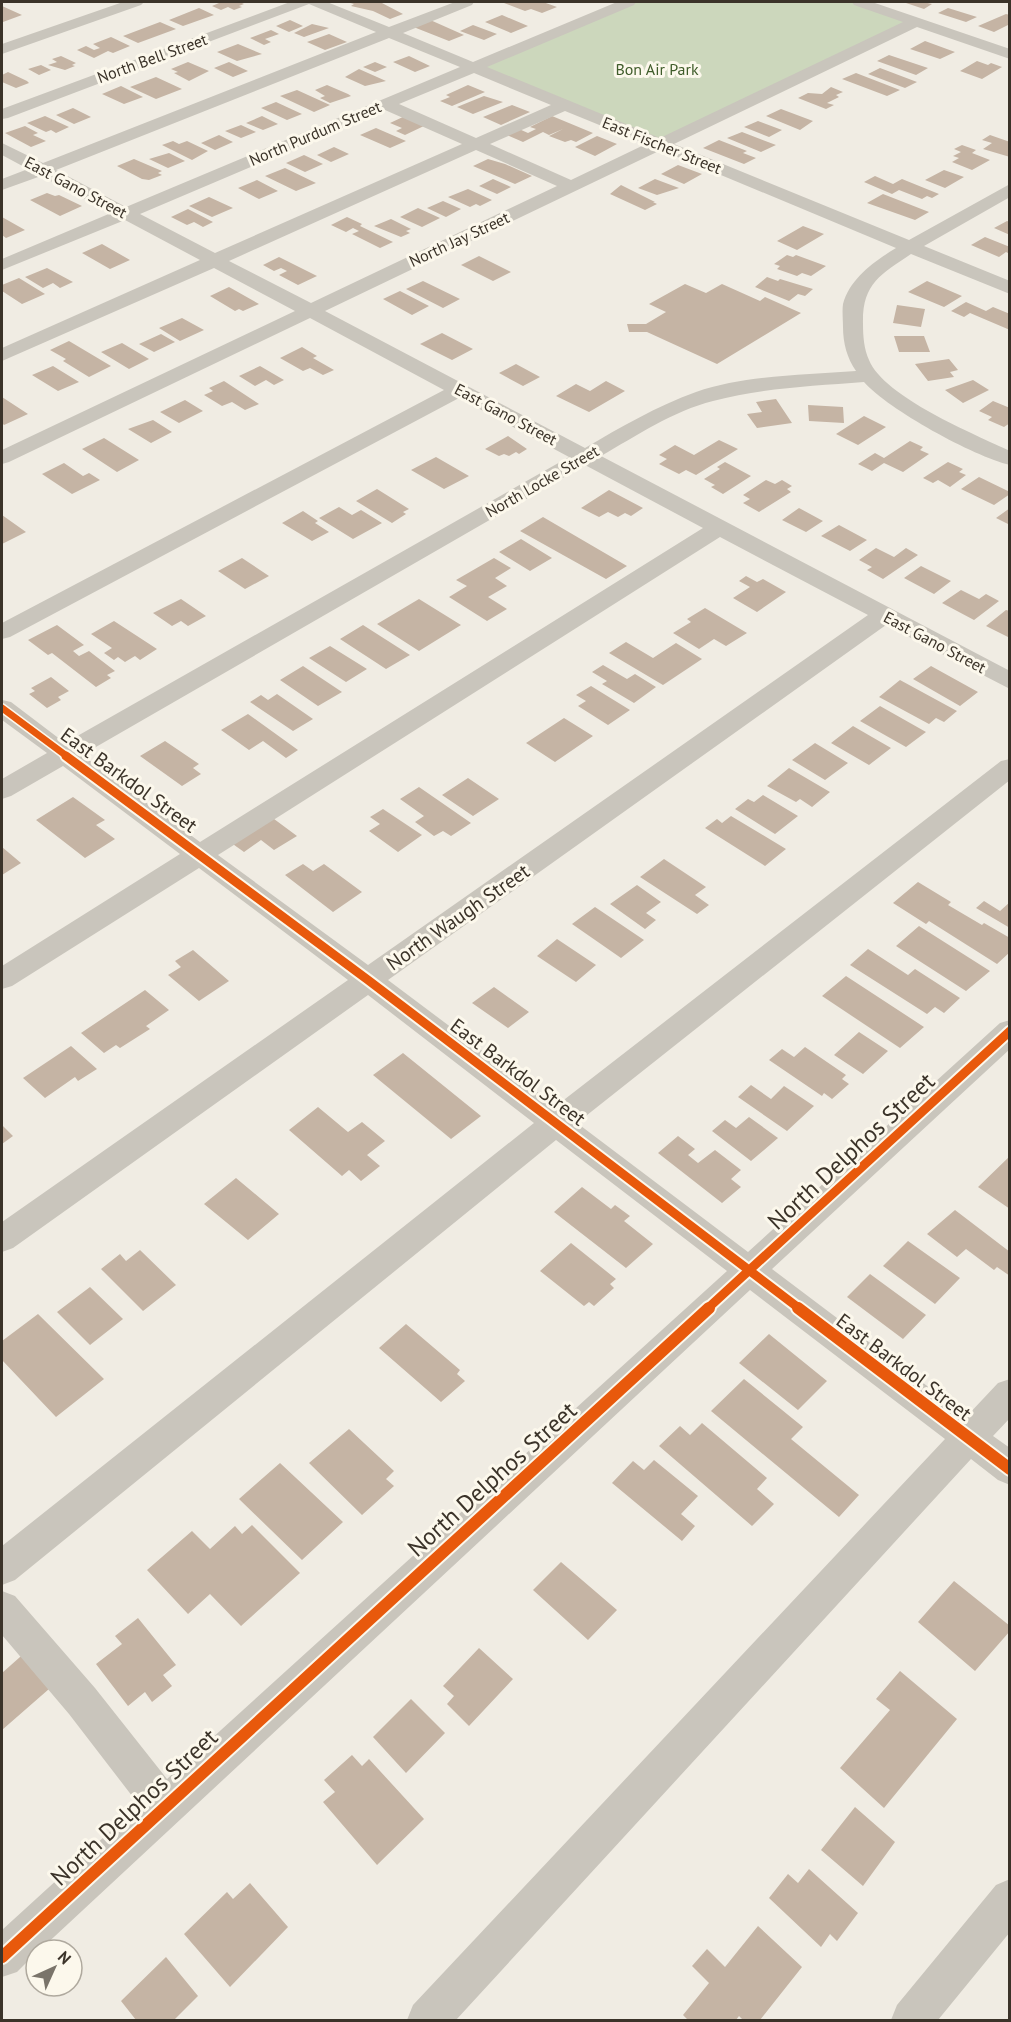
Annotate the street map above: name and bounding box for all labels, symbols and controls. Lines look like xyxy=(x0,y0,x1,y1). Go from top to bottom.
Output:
street label: North Bell Street xyxy=(94,29,210,87)
park label: Bon Air Park xyxy=(615,59,699,79)
street label: North Purdum Street xyxy=(246,96,385,170)
street label: East Fischer Street xyxy=(599,112,725,178)
street label: East Gano Street xyxy=(21,152,131,223)
street label: North Jay Street xyxy=(406,207,513,271)
street label: East Gano Street xyxy=(451,379,561,450)
street label: North Locke Street xyxy=(482,440,603,522)
street label: East Gano Street xyxy=(880,607,990,678)
street label: East Barkdol Street xyxy=(55,722,203,839)
street label: North Waugh Street xyxy=(381,858,535,976)
street label: East Barkdol Street xyxy=(445,1013,591,1132)
street label: North Delphos Street xyxy=(761,1066,941,1236)
street label: East Barkdol Street xyxy=(831,1308,977,1427)
street label: North Delphos Street xyxy=(401,1395,583,1563)
street label: North Delphos Street xyxy=(44,1722,224,1892)
north arrow xyxy=(24,1938,84,1998)
text: N xyxy=(54,1947,75,1968)

